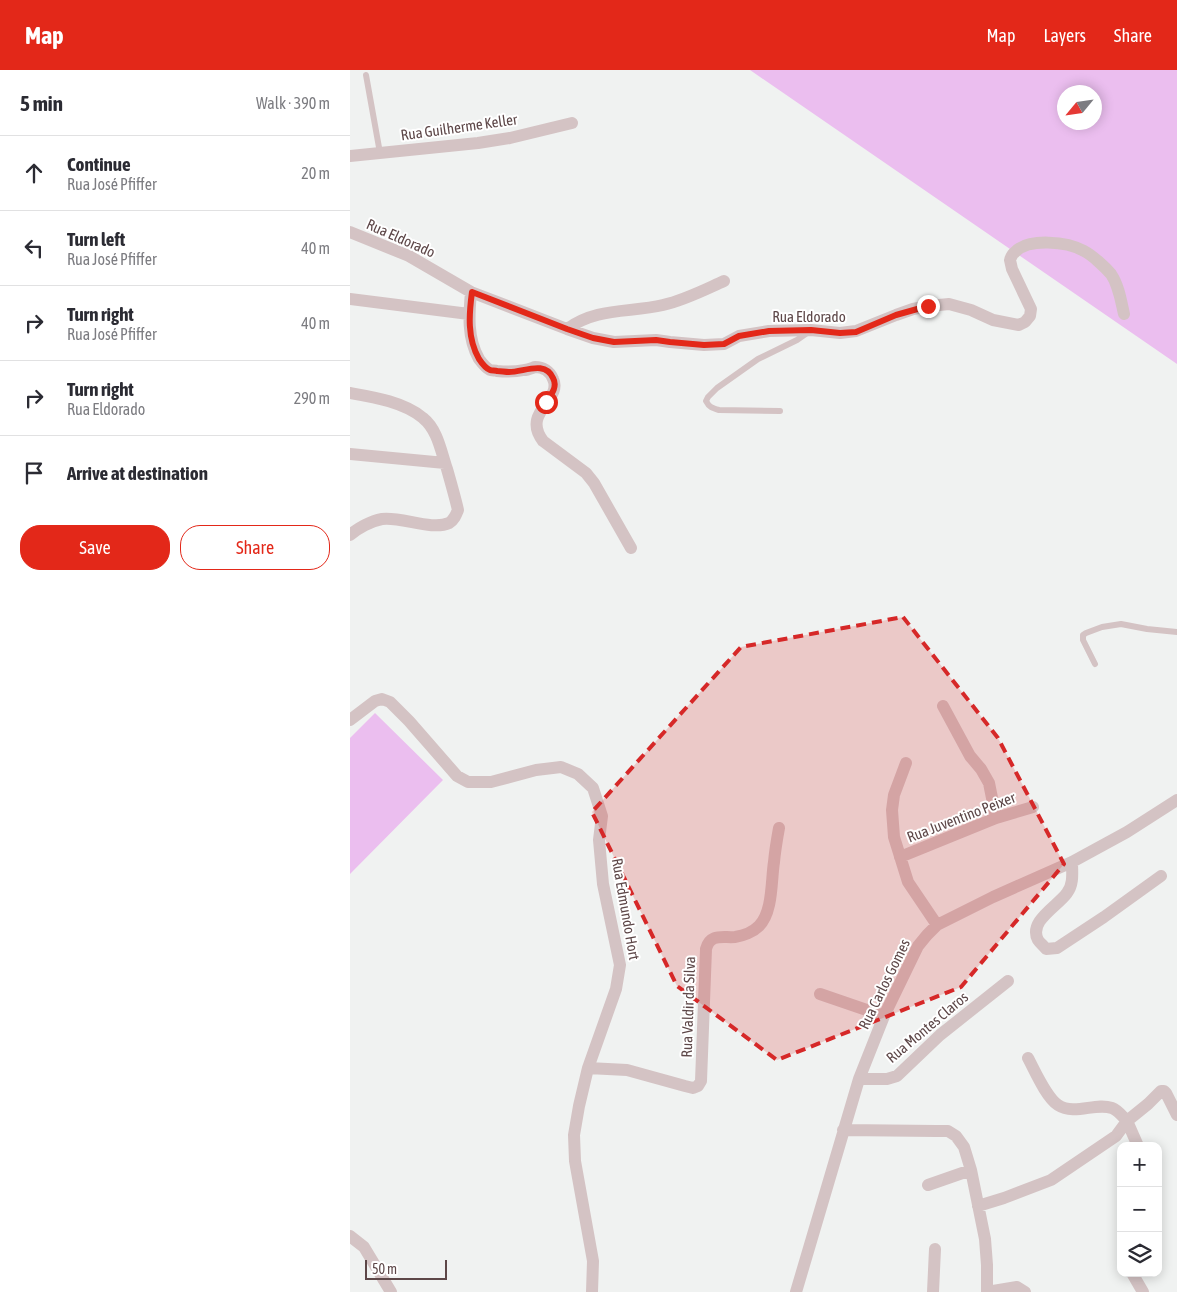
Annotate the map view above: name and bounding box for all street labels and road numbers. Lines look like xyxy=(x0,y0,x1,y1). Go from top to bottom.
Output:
street label: Rua Guilherme Keller xyxy=(400,110,519,144)
street label: Rua Eldorado xyxy=(364,215,438,261)
street label: Rua Eldorado xyxy=(772,308,846,325)
street label: Rua Juventino Peixer xyxy=(904,788,1018,845)
street label: Rua Edmundo Hort xyxy=(609,857,643,961)
street label: Rua Carlos Gomes xyxy=(855,936,913,1032)
street label: Rua Valdir da Silva xyxy=(678,956,698,1058)
street label: Rua Montes Claros xyxy=(883,988,971,1066)

